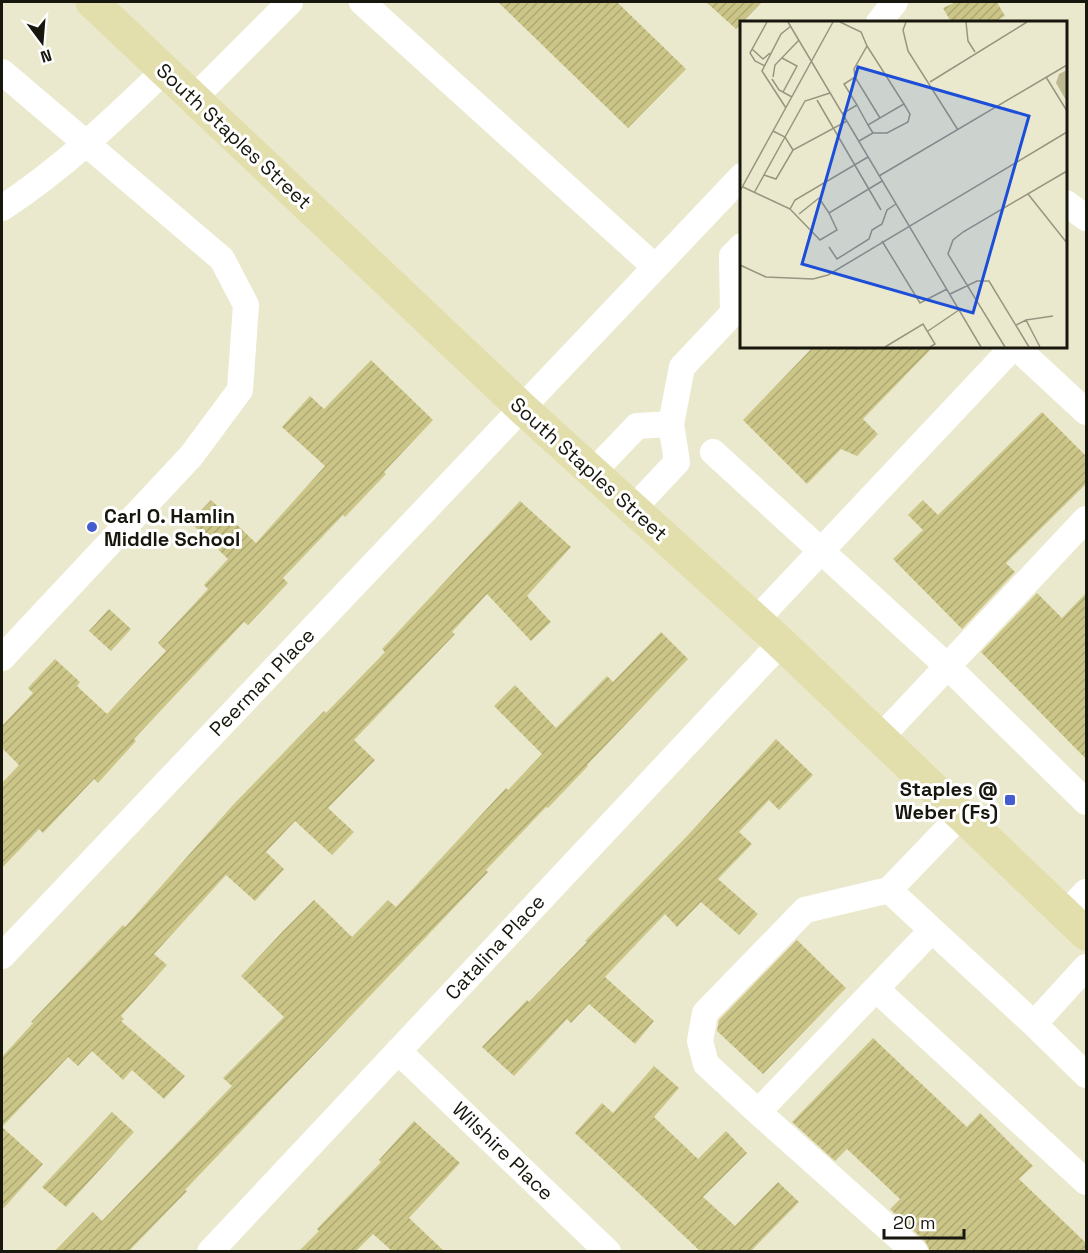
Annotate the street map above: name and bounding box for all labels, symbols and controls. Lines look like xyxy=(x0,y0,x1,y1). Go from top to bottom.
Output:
north arrow xyxy=(12,12,72,72)
inset map xyxy=(740,21,1067,348)
text: N xyxy=(38,44,54,68)
street label: South Staples Street xyxy=(151,57,317,215)
street label: South Staples Street xyxy=(505,392,673,546)
place label: Carl O. Hamlin Middle School xyxy=(104,503,240,552)
marker: Carl O. Hamlin Middle School xyxy=(85,520,99,534)
street label: Peerman Place xyxy=(204,622,320,742)
place label: Staples @ Weber (Fs) xyxy=(895,776,998,825)
marker: Staples @ Weber (Fs) xyxy=(1003,793,1017,807)
street label: Catalina Place xyxy=(439,889,551,1005)
street label: Wilshire Place xyxy=(447,1096,559,1206)
scale bar xyxy=(884,1202,964,1240)
text: 20 m xyxy=(893,1211,936,1234)

